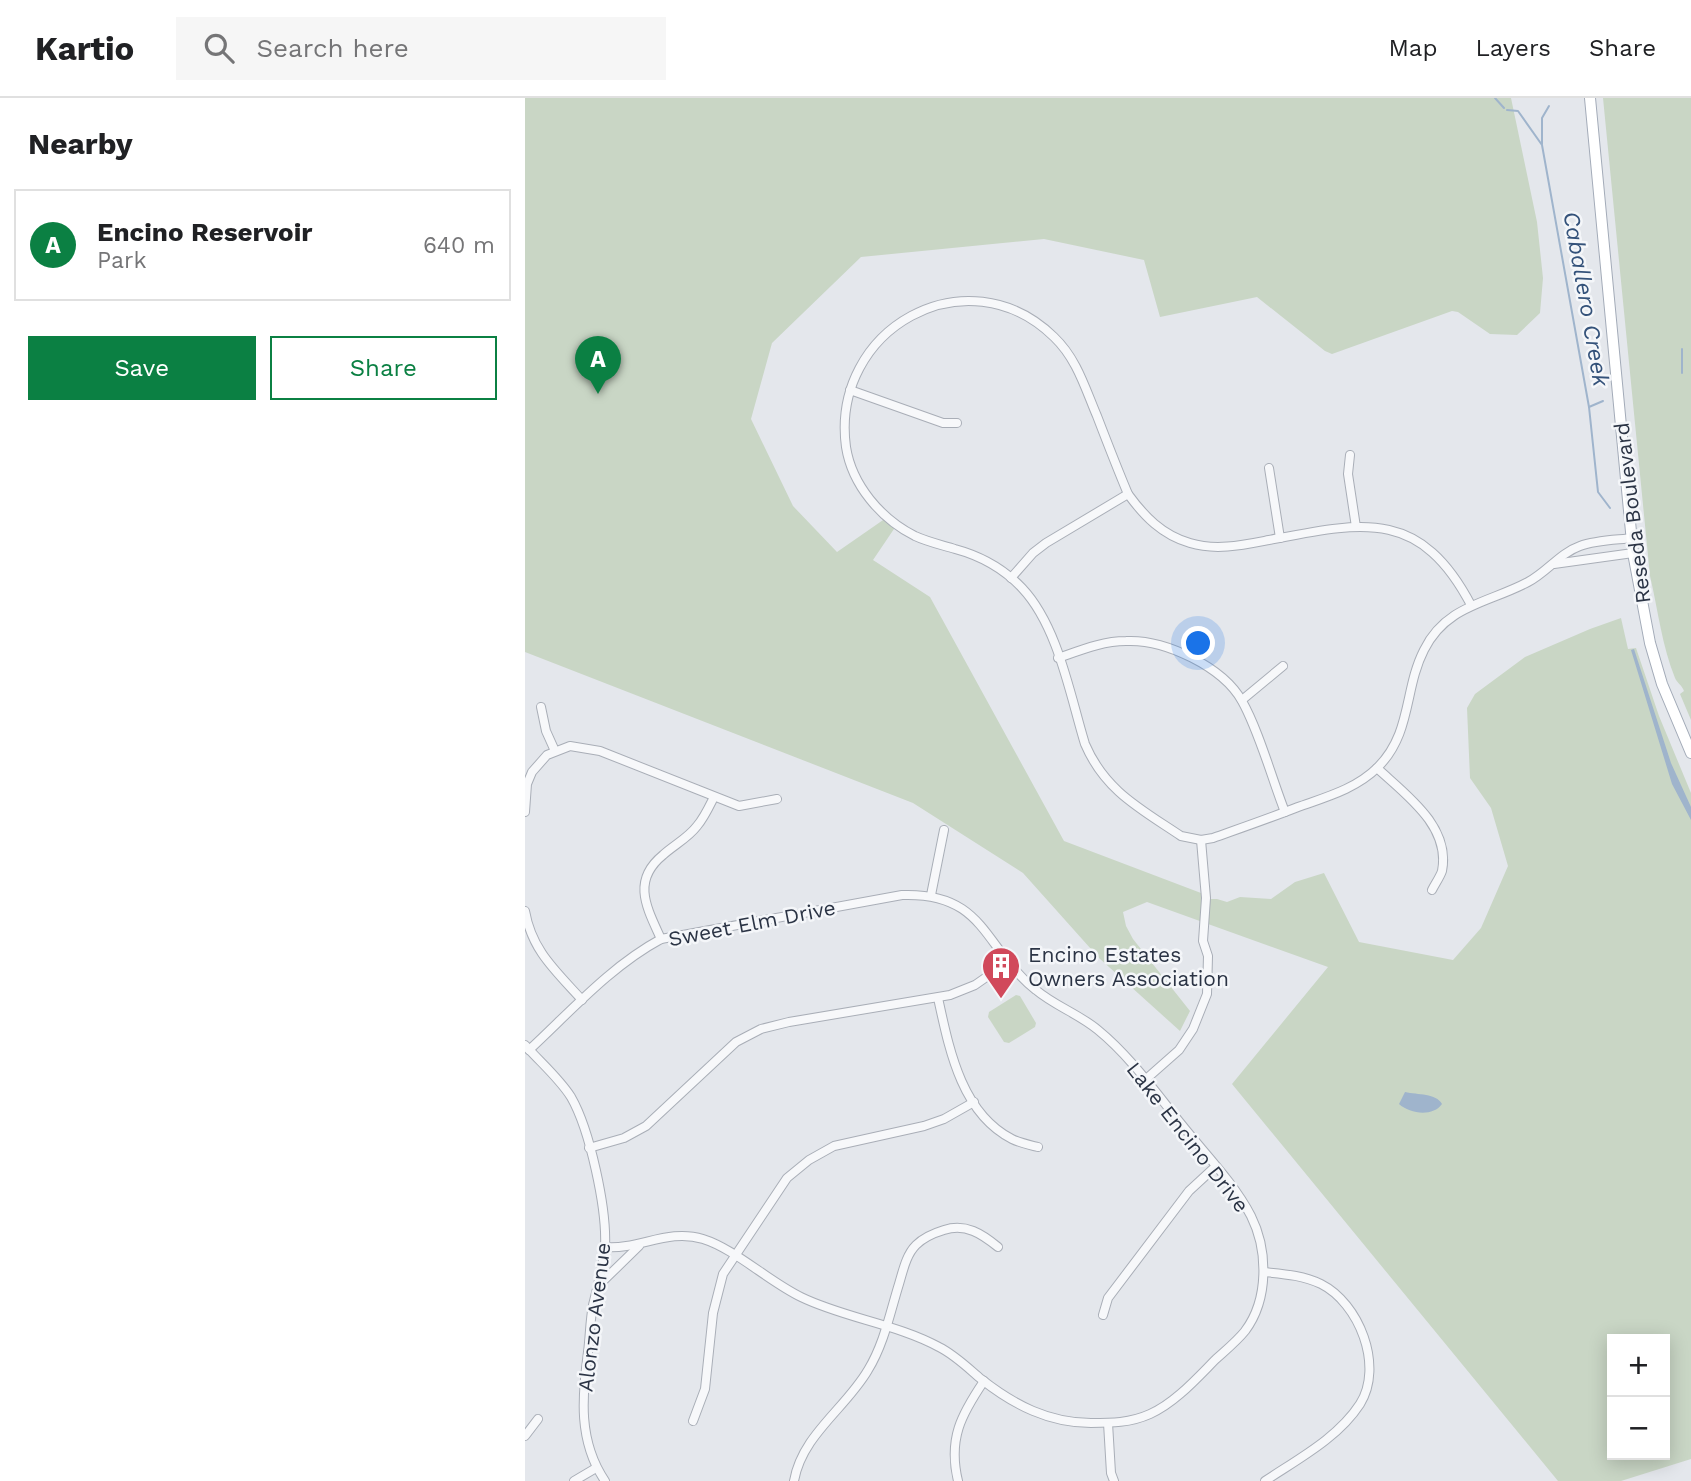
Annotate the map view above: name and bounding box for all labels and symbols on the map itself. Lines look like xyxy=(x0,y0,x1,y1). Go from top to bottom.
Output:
water label: Caballero Creek xyxy=(1557,209,1615,390)
pin: A xyxy=(575,336,621,394)
street label: Reseda Boulevard xyxy=(1608,421,1656,605)
your location xyxy=(1181,626,1215,660)
street label: Sweet Elm Drive xyxy=(666,895,838,951)
place label: Encino Estates Owners Association xyxy=(1028,942,1229,991)
building icon: Encino Estates Owners Association xyxy=(980,945,1022,1000)
street label: Lake Encino Drive xyxy=(1122,1057,1254,1217)
street label: Alonzo Avenue xyxy=(572,1241,616,1393)

